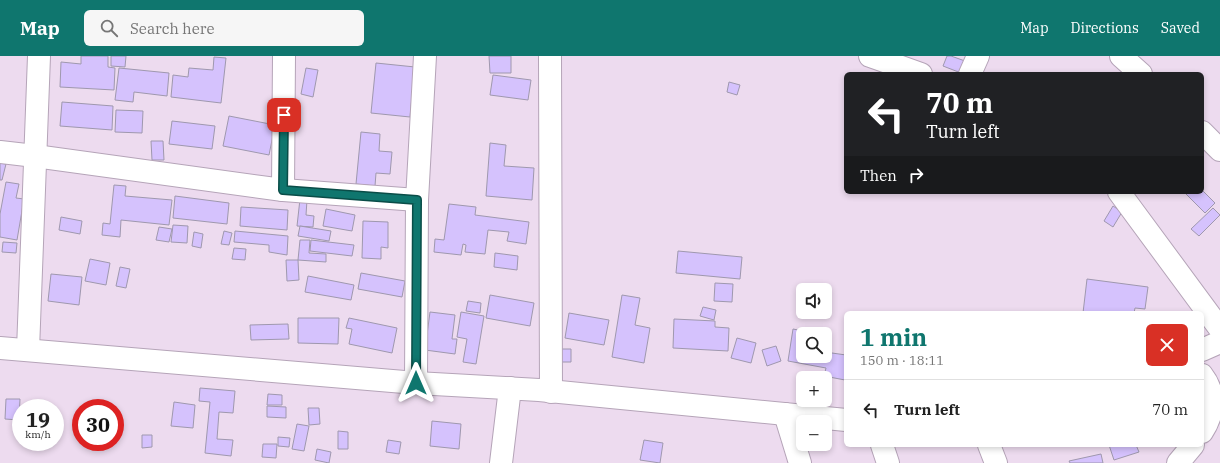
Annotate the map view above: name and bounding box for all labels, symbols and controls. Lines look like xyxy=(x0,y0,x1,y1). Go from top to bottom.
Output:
search box xyxy=(84,10,364,46)
text: Map xyxy=(20,16,60,40)
icon: search xyxy=(98,17,120,39)
text: Search here xyxy=(130,19,214,38)
text: Map xyxy=(1020,19,1049,37)
text: Directions xyxy=(1071,19,1139,37)
text: Saved xyxy=(1161,19,1200,37)
text: 70 m xyxy=(926,84,993,121)
icon: left xyxy=(860,88,912,140)
pin xyxy=(267,98,301,132)
icon: arrive xyxy=(273,104,295,126)
text: Turn left xyxy=(926,120,1000,143)
icon: right xyxy=(905,164,927,186)
text: Then xyxy=(860,166,897,185)
map controls xyxy=(796,283,832,451)
button: sound xyxy=(796,283,832,319)
text: 1 min xyxy=(860,321,927,353)
button: close xyxy=(1146,324,1188,366)
button: search xyxy=(796,327,832,363)
text: 150 m · 18:11 xyxy=(860,352,944,369)
position arrow xyxy=(395,362,437,404)
button: + xyxy=(796,371,832,407)
speed limit sign: 30 xyxy=(72,399,124,451)
icon: left xyxy=(860,399,882,421)
text: Turn left xyxy=(894,400,960,419)
text: 70 m xyxy=(1152,400,1188,419)
text: 19 xyxy=(26,406,50,433)
button: − xyxy=(796,415,832,451)
text: km/h xyxy=(25,428,51,441)

